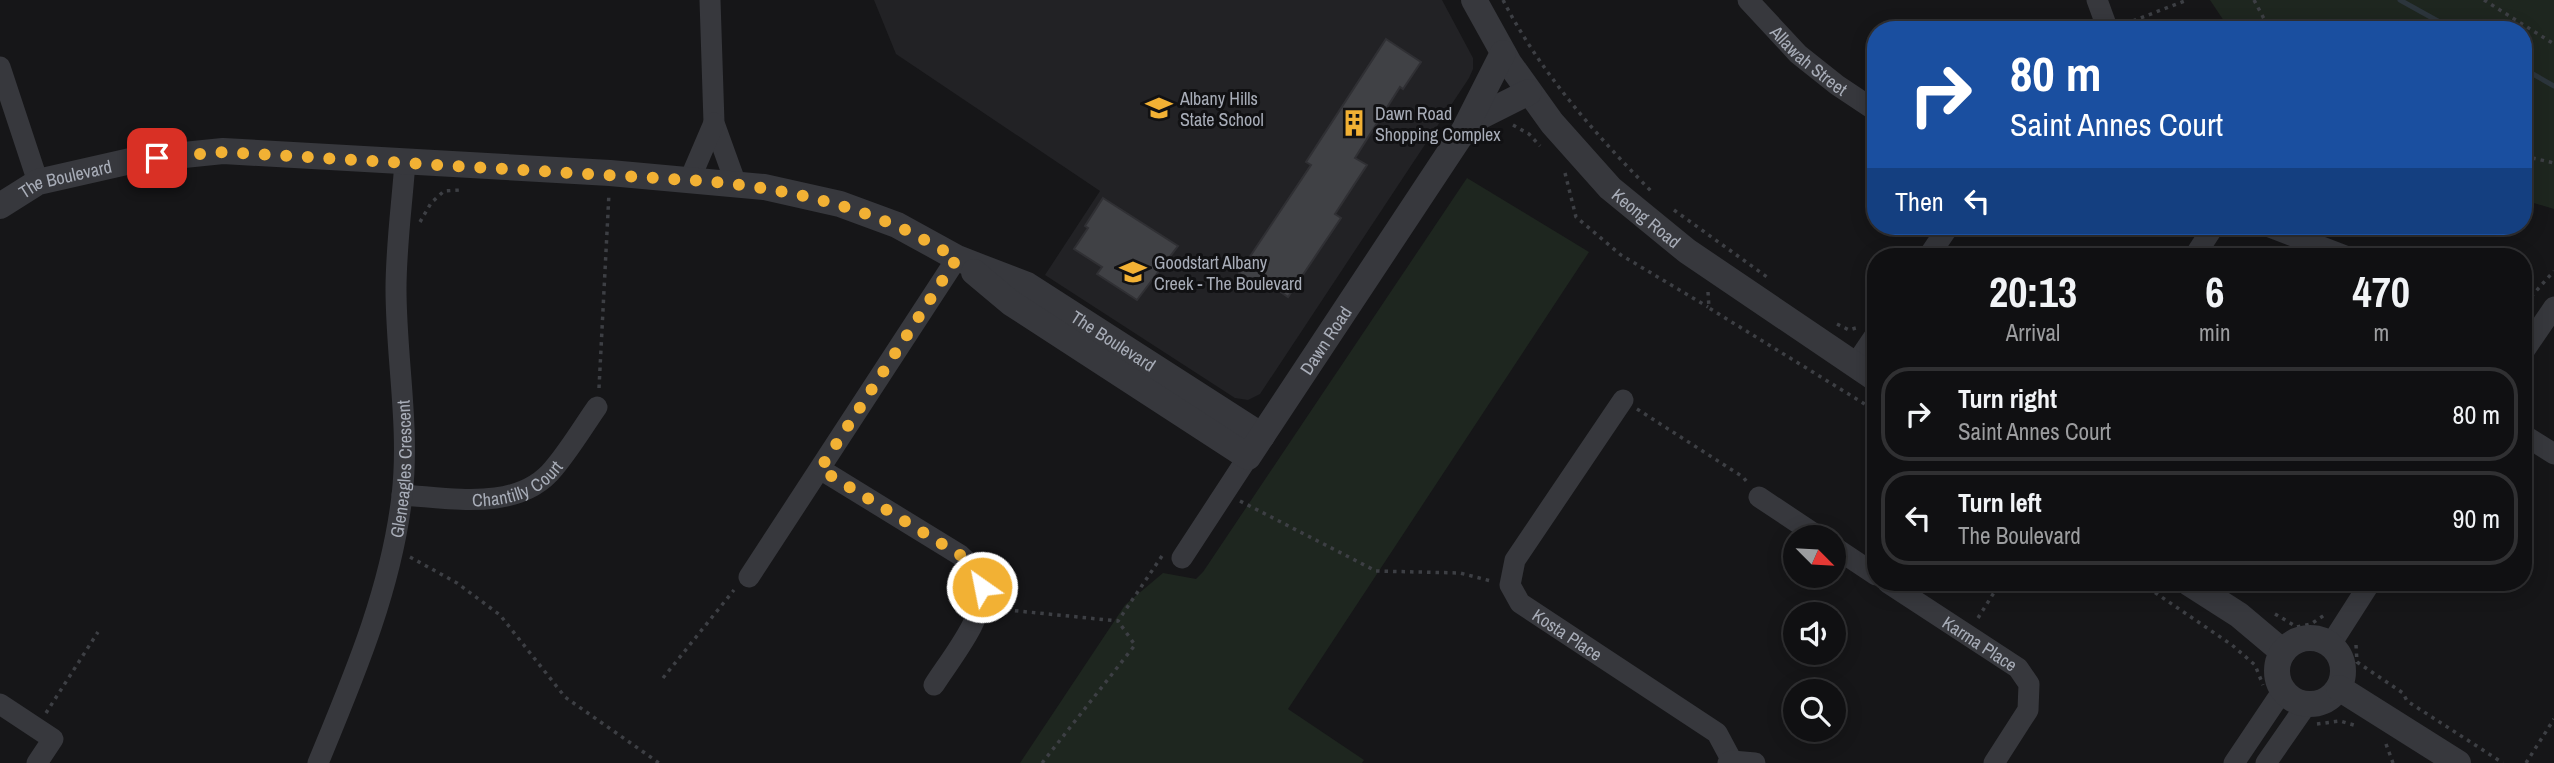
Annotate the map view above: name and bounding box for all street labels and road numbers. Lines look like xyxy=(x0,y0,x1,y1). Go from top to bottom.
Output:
street label: Allawah Street xyxy=(1764,19,1852,101)
street label: The Boulevard xyxy=(14,153,114,204)
street label: Keong Road xyxy=(1607,182,1686,253)
street label: Dawn Road xyxy=(1294,301,1357,379)
street label: The Boulevard xyxy=(1066,304,1161,377)
street label: Gleneagles Crescent xyxy=(383,399,417,540)
street label: Chantilly Court xyxy=(472,455,568,512)
street label: Kosta Place xyxy=(1528,602,1607,666)
street label: Karma Place xyxy=(1938,610,2022,677)

